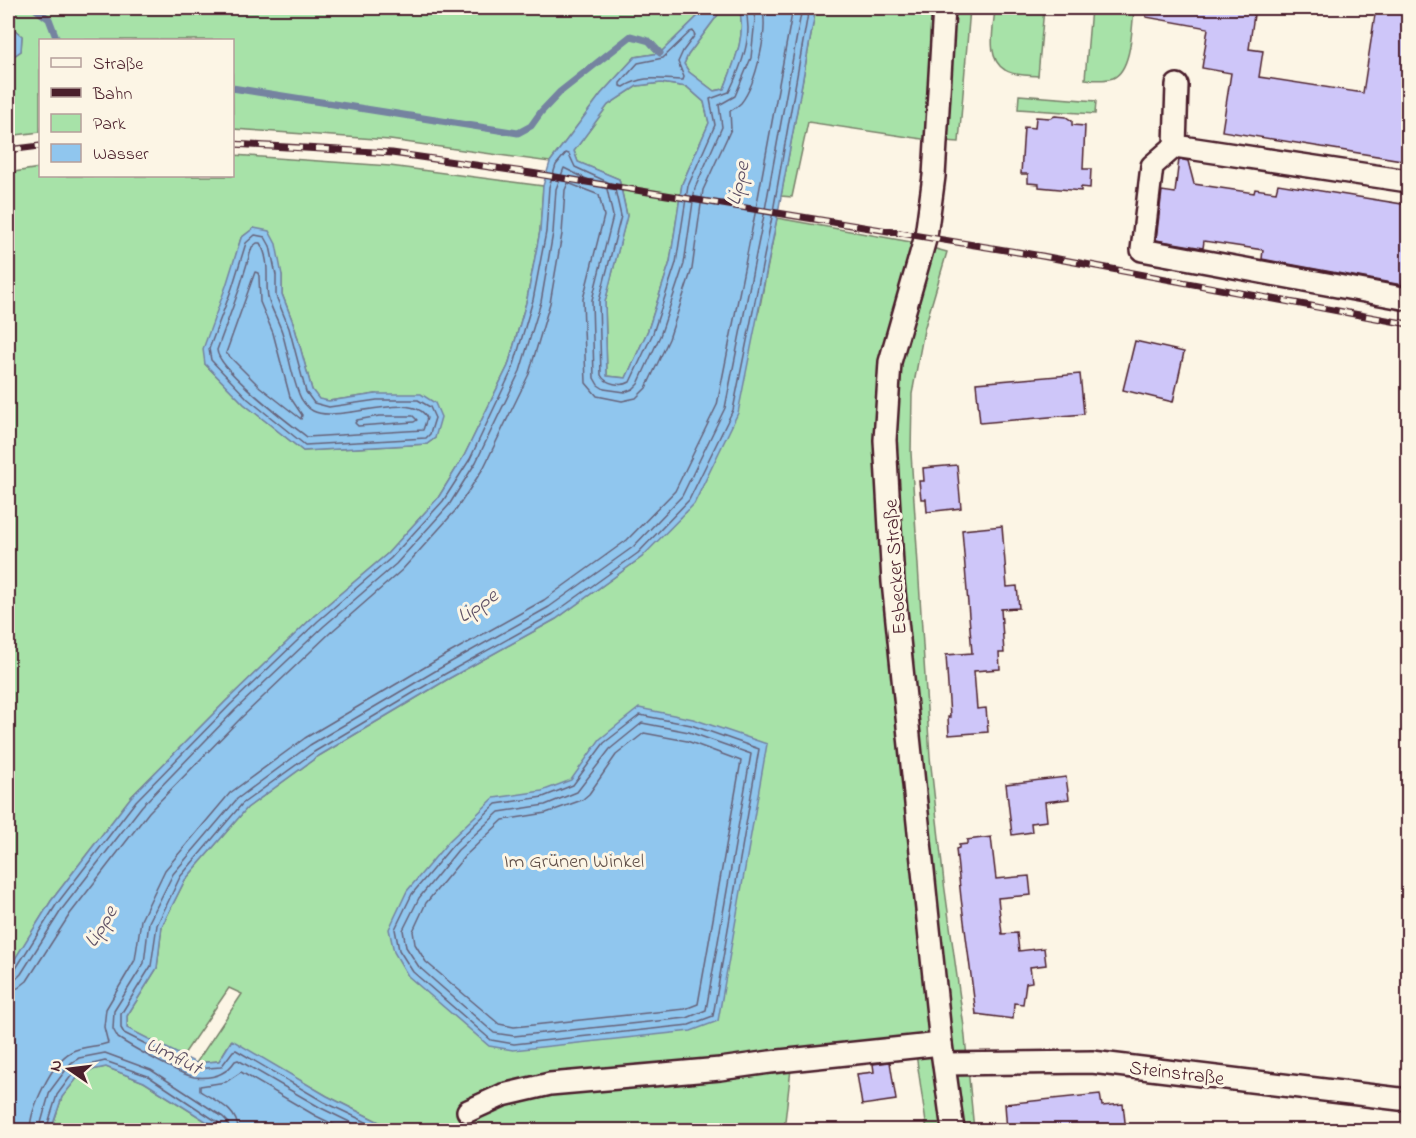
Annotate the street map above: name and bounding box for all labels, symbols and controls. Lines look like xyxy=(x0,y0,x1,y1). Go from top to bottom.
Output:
legend xyxy=(39,39,234,177)
text: Straße xyxy=(93,52,144,78)
text: Bahn xyxy=(92,82,132,108)
text: Park xyxy=(93,112,126,138)
text: Wasser xyxy=(93,142,149,168)
water label: Lippe xyxy=(719,157,759,208)
street label: Esbecker Straße xyxy=(877,498,916,635)
water label: Lippe xyxy=(452,581,506,631)
park label: Im Grünen Winkel xyxy=(504,848,644,877)
water label: Lippe xyxy=(77,899,127,954)
water label: Umflut xyxy=(140,1030,208,1084)
north arrow xyxy=(39,1039,99,1099)
street label: Steinstraße xyxy=(1128,1054,1226,1095)
text: N xyxy=(43,1058,69,1074)

